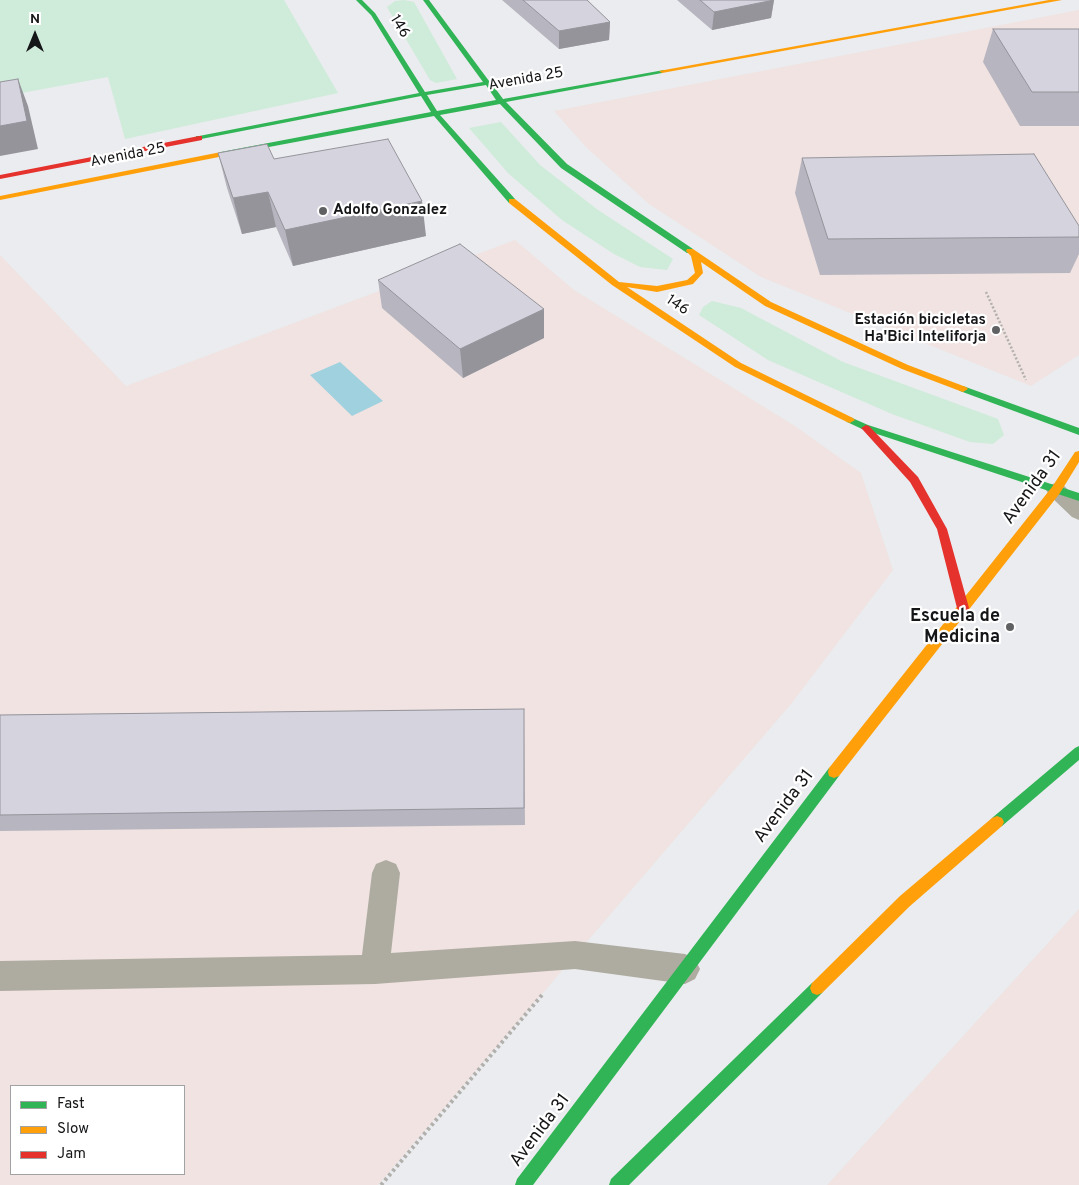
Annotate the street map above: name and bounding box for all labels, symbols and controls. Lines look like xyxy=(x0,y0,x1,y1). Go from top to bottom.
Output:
north arrow xyxy=(10,10,60,60)
text: N xyxy=(30,11,40,28)
street label: 146 xyxy=(385,12,413,42)
street label: Avenida 25 xyxy=(487,65,565,95)
street label: Avenida 25 xyxy=(89,140,167,172)
place label: Adolfo Gonzalez xyxy=(333,202,447,220)
marker: Adolfo Gonzalez xyxy=(317,205,329,217)
street label: 146 xyxy=(662,292,692,320)
place label: Estación bicicletas Ha'Bici Inteliforja xyxy=(854,312,986,347)
marker: Estación bicicletas Ha'Bici Inteliforja xyxy=(990,324,1002,336)
street label: Avenida 31 xyxy=(999,447,1067,529)
place label: Escuela de Medicina xyxy=(910,606,1000,649)
marker: Escuela de Medicina xyxy=(1004,621,1016,633)
street label: Avenida 31 xyxy=(750,766,820,848)
legend xyxy=(10,1085,185,1175)
street label: Avenida 31 xyxy=(506,1090,576,1172)
text: Fast xyxy=(57,1095,85,1114)
text: Slow xyxy=(57,1120,89,1139)
text: Jam xyxy=(57,1145,86,1164)

